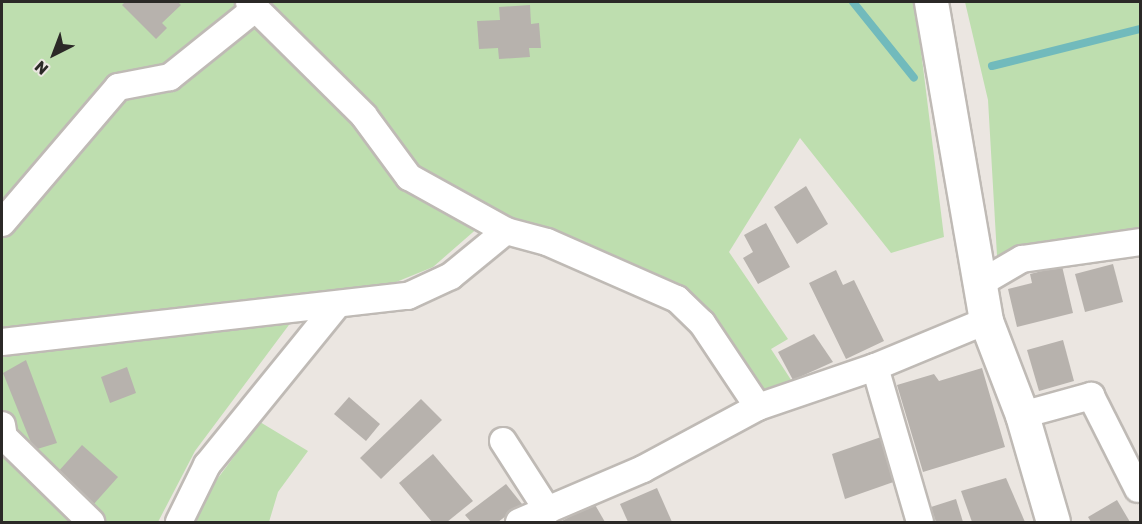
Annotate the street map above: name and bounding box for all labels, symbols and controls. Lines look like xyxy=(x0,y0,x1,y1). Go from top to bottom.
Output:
north arrow xyxy=(24,24,84,84)
text: N xyxy=(31,57,52,79)

